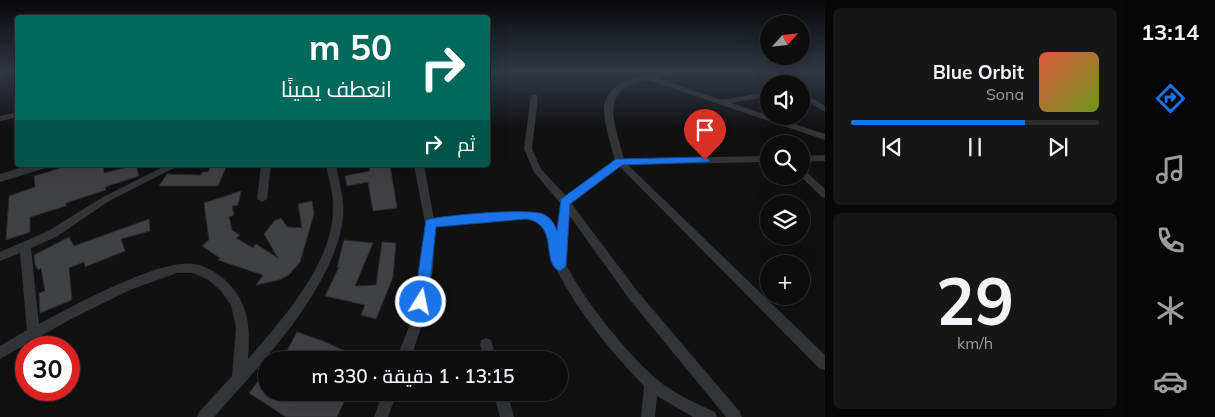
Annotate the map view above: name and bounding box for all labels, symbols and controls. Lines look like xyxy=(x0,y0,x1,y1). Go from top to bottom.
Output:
north arrow xyxy=(760,15,810,65)
map controls xyxy=(760,15,810,305)
text: 13:14 xyxy=(1141,18,1199,46)
text: 50 m xyxy=(309,25,392,69)
icon: right xyxy=(410,35,475,100)
text: Blue Orbit xyxy=(933,60,1024,84)
text: انعطف يمينًا xyxy=(281,75,392,103)
button: sound xyxy=(760,75,810,125)
icon: directions xyxy=(1153,81,1188,116)
text: Sona xyxy=(986,84,1024,104)
pin xyxy=(684,109,726,160)
icon: arrive xyxy=(691,116,719,144)
icon: right xyxy=(419,130,447,158)
text: ثم xyxy=(457,132,475,156)
icon: previous xyxy=(878,133,906,161)
icon: pause xyxy=(961,133,989,161)
icon: next xyxy=(1044,133,1072,161)
button: search xyxy=(760,135,810,185)
icon: music xyxy=(1153,152,1188,187)
button: layers xyxy=(760,195,810,245)
icon: phone xyxy=(1153,223,1188,258)
button: + xyxy=(760,255,810,305)
text: 29 xyxy=(936,260,1014,341)
position arrow xyxy=(394,275,446,327)
icon: climate xyxy=(1153,293,1188,328)
text: km/h xyxy=(957,333,993,353)
speed limit sign: 30 xyxy=(15,336,80,401)
text: 13:15 · 1 دقيقة · 330 m xyxy=(312,364,514,388)
icon: car xyxy=(1153,364,1188,399)

